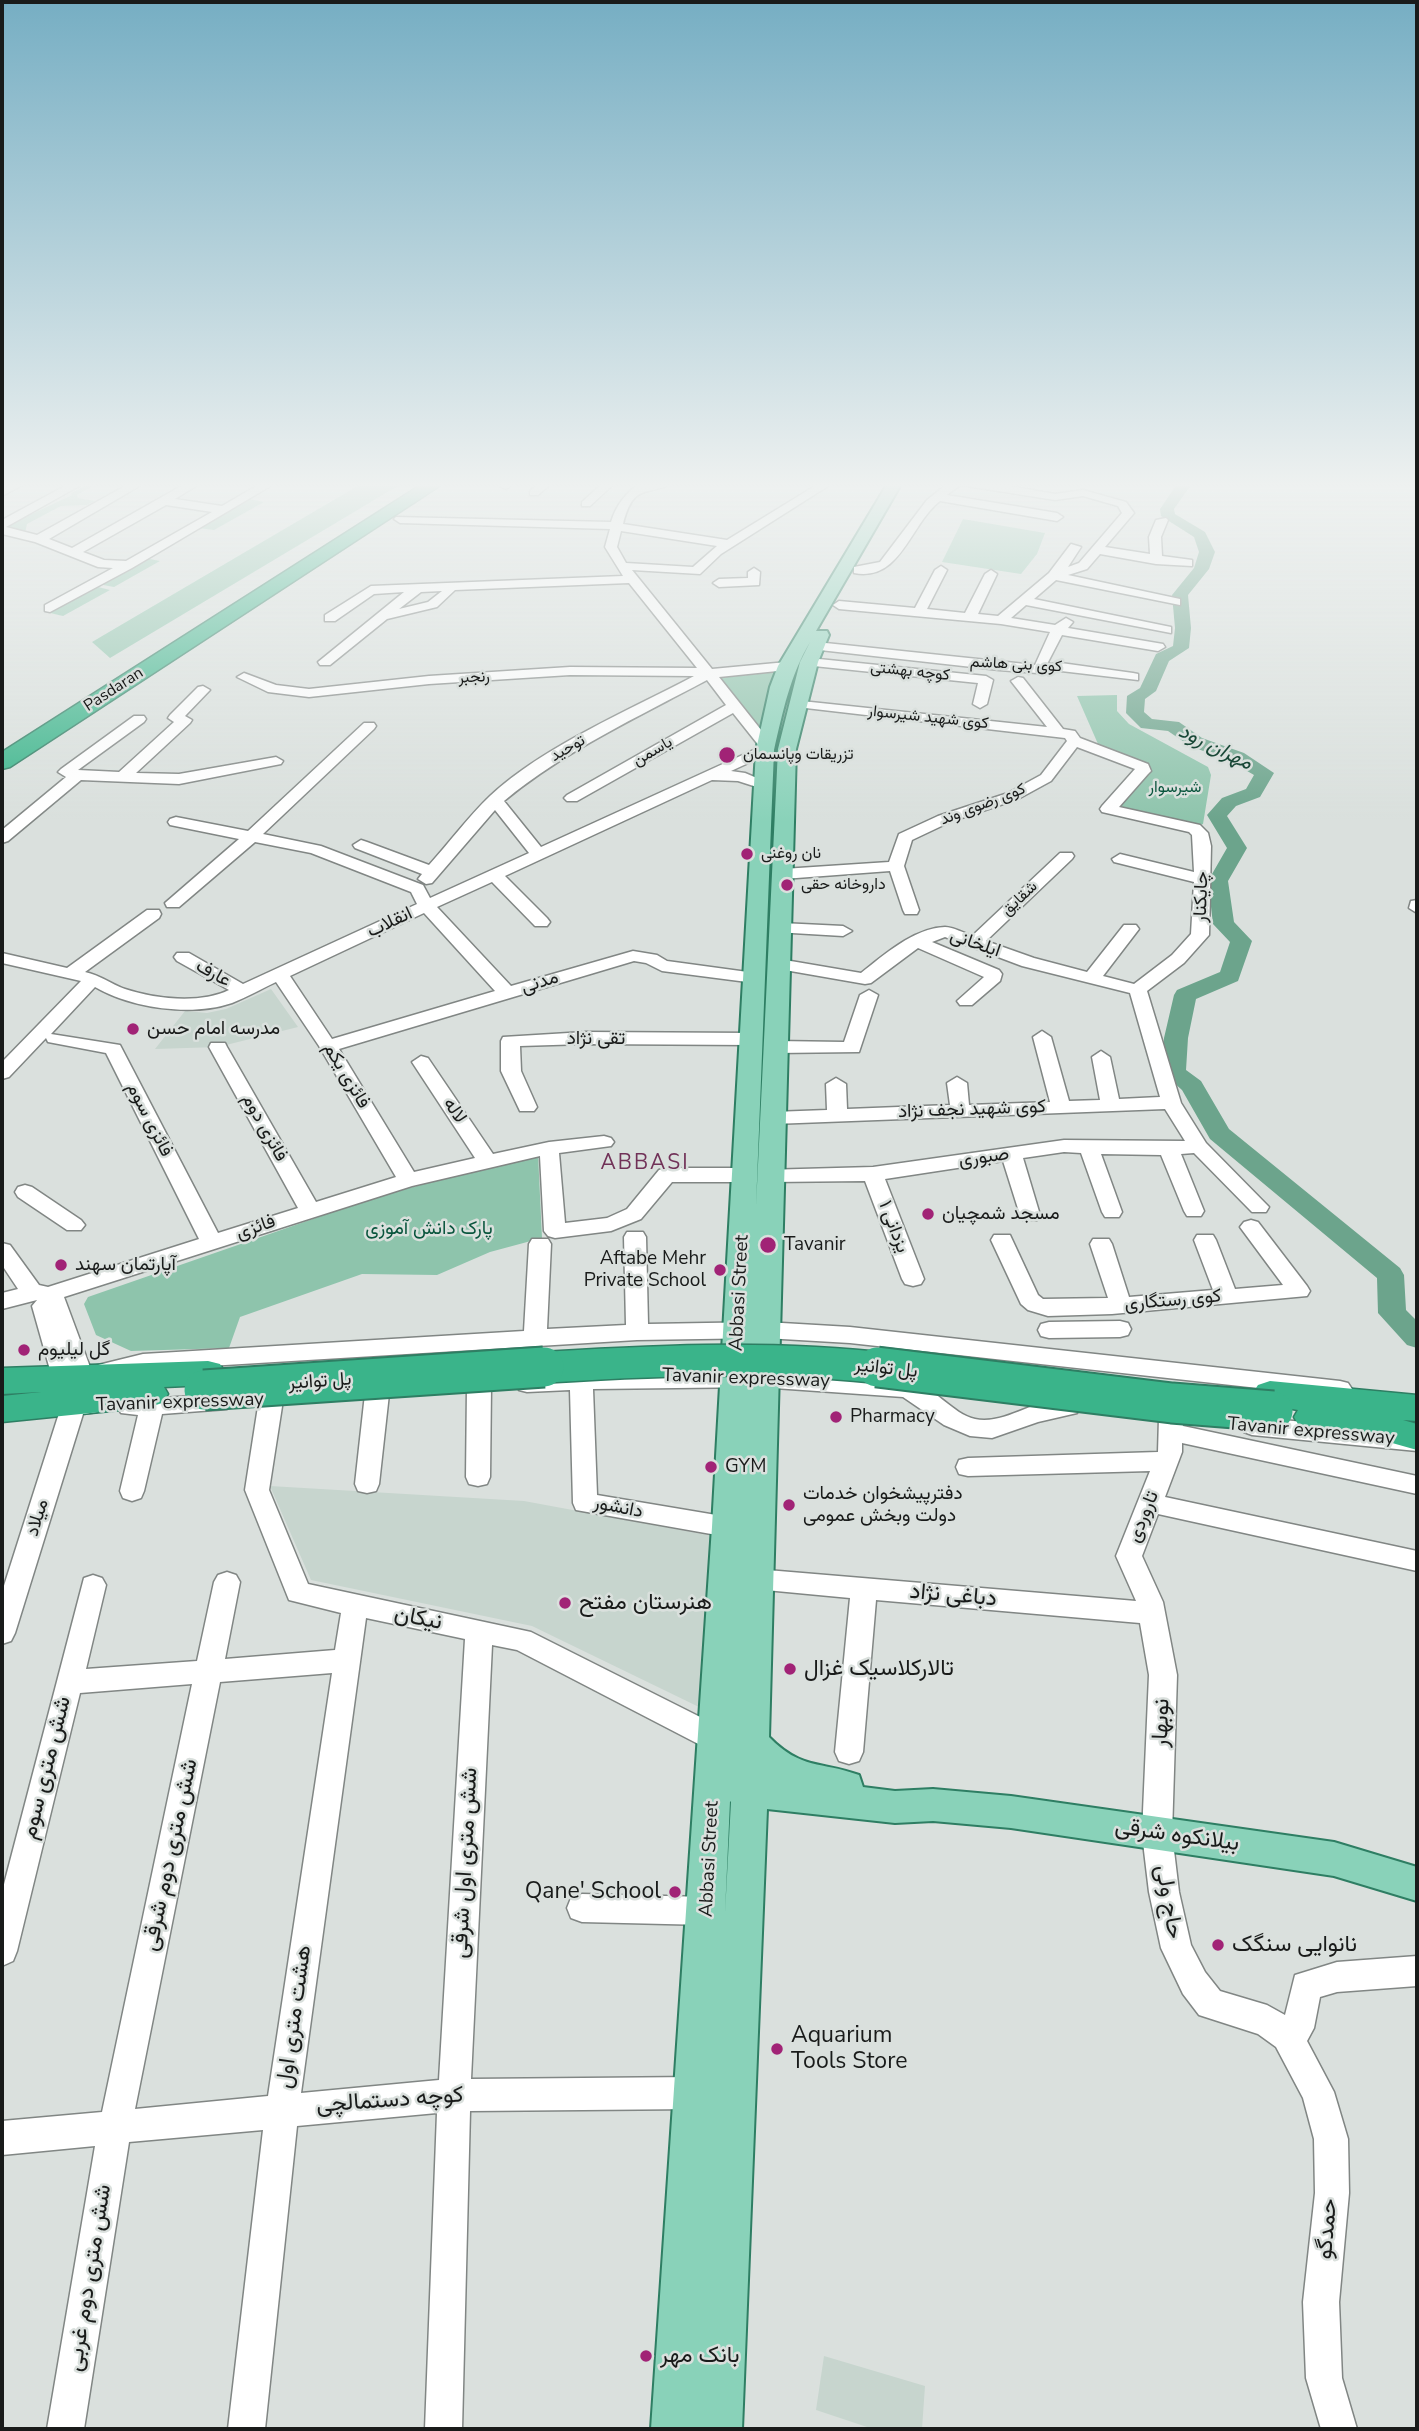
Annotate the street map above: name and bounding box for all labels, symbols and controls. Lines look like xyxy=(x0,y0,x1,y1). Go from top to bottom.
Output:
street label: کوی بنی هاشم xyxy=(969,653,1063,677)
street label: کوچه بهشتی xyxy=(869,658,951,686)
street label: Pasdaran xyxy=(81,664,147,716)
street label: رنجبر xyxy=(458,668,490,688)
street label: کوی شهید شیرسوار xyxy=(867,702,989,734)
water label: مهران رود xyxy=(1174,719,1256,777)
street label: توحید xyxy=(547,731,589,767)
street label: یاسمن xyxy=(630,733,676,771)
marker: تزریقات وپانسمان xyxy=(717,745,737,765)
place label: تزریقات وپانسمان xyxy=(743,745,853,765)
park label: شیرسوار xyxy=(1149,778,1201,798)
street label: کوی رضوی وند xyxy=(938,780,1028,830)
place label: نان روغنی xyxy=(761,844,821,864)
marker: نان روغنی xyxy=(739,846,755,862)
street label: چایکنار xyxy=(1190,871,1214,923)
place label: داروخانه حقی xyxy=(801,875,886,895)
marker: داروخانه حقی xyxy=(779,877,795,893)
street label: شقایق xyxy=(998,878,1042,920)
street label: انقلاب xyxy=(364,903,416,943)
street label: ایلخانی xyxy=(947,925,1003,963)
street label: عارف xyxy=(191,955,235,993)
street label: مدنی xyxy=(519,967,561,999)
place label: مدرسه امام حسن xyxy=(147,1018,280,1040)
marker: مدرسه امام حسن xyxy=(125,1021,141,1037)
street label: تقی نژاد xyxy=(567,1028,625,1050)
street label: فائزی یکم xyxy=(317,1039,375,1113)
street label: فائزی سوم xyxy=(121,1079,177,1161)
street label: فائزی دوم xyxy=(236,1090,292,1166)
street label: لاله xyxy=(437,1094,471,1128)
street label: کوی شهید نجف نژاد xyxy=(898,1096,1046,1124)
street label: صبوری xyxy=(957,1143,1011,1173)
district label: ABBASI xyxy=(601,1151,689,1177)
street label: یزدانی ۱ xyxy=(873,1198,913,1256)
place label: مسجد شمچیان xyxy=(942,1203,1060,1225)
marker: مسجد شمچیان xyxy=(920,1206,936,1222)
street label: فائزی xyxy=(233,1211,279,1245)
park label: پارک دانش آموزی xyxy=(365,1218,493,1240)
street label: Abbasi Street xyxy=(726,1234,754,1352)
place label: Tavanir xyxy=(784,1234,846,1256)
marker: Tavanir xyxy=(758,1235,778,1255)
place label: Aftabe Mehr Private School xyxy=(584,1248,706,1292)
place label: آپارتمان سهند xyxy=(75,1254,176,1276)
marker: آپارتمان سهند xyxy=(53,1257,69,1273)
marker: Aftabe Mehr Private School xyxy=(712,1262,728,1278)
street label: کوی رستگاری xyxy=(1124,1285,1222,1317)
place label: گل لیلیوم xyxy=(38,1339,110,1361)
marker: گل لیلیوم xyxy=(16,1342,32,1358)
street label: پل توانیر xyxy=(853,1354,919,1384)
street label: Tavanir expressway xyxy=(662,1365,830,1393)
street label: پل توانیر xyxy=(288,1368,352,1396)
street label: Tavanir expressway xyxy=(96,1389,264,1417)
place label: Pharmacy xyxy=(850,1406,935,1428)
marker: Pharmacy xyxy=(828,1409,844,1425)
street label: Tavanir expressway xyxy=(1226,1413,1396,1451)
place label: GYM xyxy=(725,1456,766,1478)
marker: GYM xyxy=(703,1459,719,1475)
place label: دفترپیشخوان خدمات دولت وبخش عمومی xyxy=(803,1483,963,1527)
street label: تاروردی xyxy=(1123,1488,1165,1546)
street label: دانشور xyxy=(591,1492,645,1524)
street label: میلاد xyxy=(22,1497,54,1539)
marker: دفترپیشخوان خدمات دولت وبخش عمومی xyxy=(781,1497,797,1513)
street label: دباغی نژاد xyxy=(908,1578,998,1614)
place label: هنرستان مفتح xyxy=(579,1589,712,1617)
marker: هنرستان مفتح xyxy=(557,1595,573,1611)
street label: نیکان xyxy=(392,1601,444,1637)
place label: تالارکلاسیک غزال xyxy=(804,1655,954,1683)
marker: تالارکلاسیک غزال xyxy=(782,1661,798,1677)
street label: شش متری سوم xyxy=(16,1694,78,1842)
street label: نوبهار xyxy=(1147,1698,1177,1748)
street label: شش متری دوم شرقی xyxy=(137,1756,205,1954)
street label: شش متری اول شرقی xyxy=(447,1767,485,1959)
street label: Abbasi Street xyxy=(696,1800,724,1918)
street label: بیلانکوه شرقی xyxy=(1113,1814,1241,1858)
street label: حاج ولی xyxy=(1148,1863,1188,1941)
place label: Qane' School xyxy=(525,1878,661,1906)
marker: Qane' School xyxy=(667,1884,683,1900)
place label: نانوایی سنگک xyxy=(1232,1931,1357,1959)
marker: نانوایی سنگک xyxy=(1210,1937,1226,1953)
street label: هشت متری اول xyxy=(271,1944,319,2090)
place label: Aquarium Tools Store xyxy=(791,2022,907,2076)
marker: Aquarium Tools Store xyxy=(769,2041,785,2057)
street label: کوچه دستمالچی xyxy=(315,2082,465,2120)
street label: شش متری دوم غربی xyxy=(62,2183,118,2373)
street label: حمدگو xyxy=(1312,2197,1344,2261)
place label: بانک مهر xyxy=(660,2342,740,2370)
marker: بانک مهر xyxy=(638,2348,654,2364)

